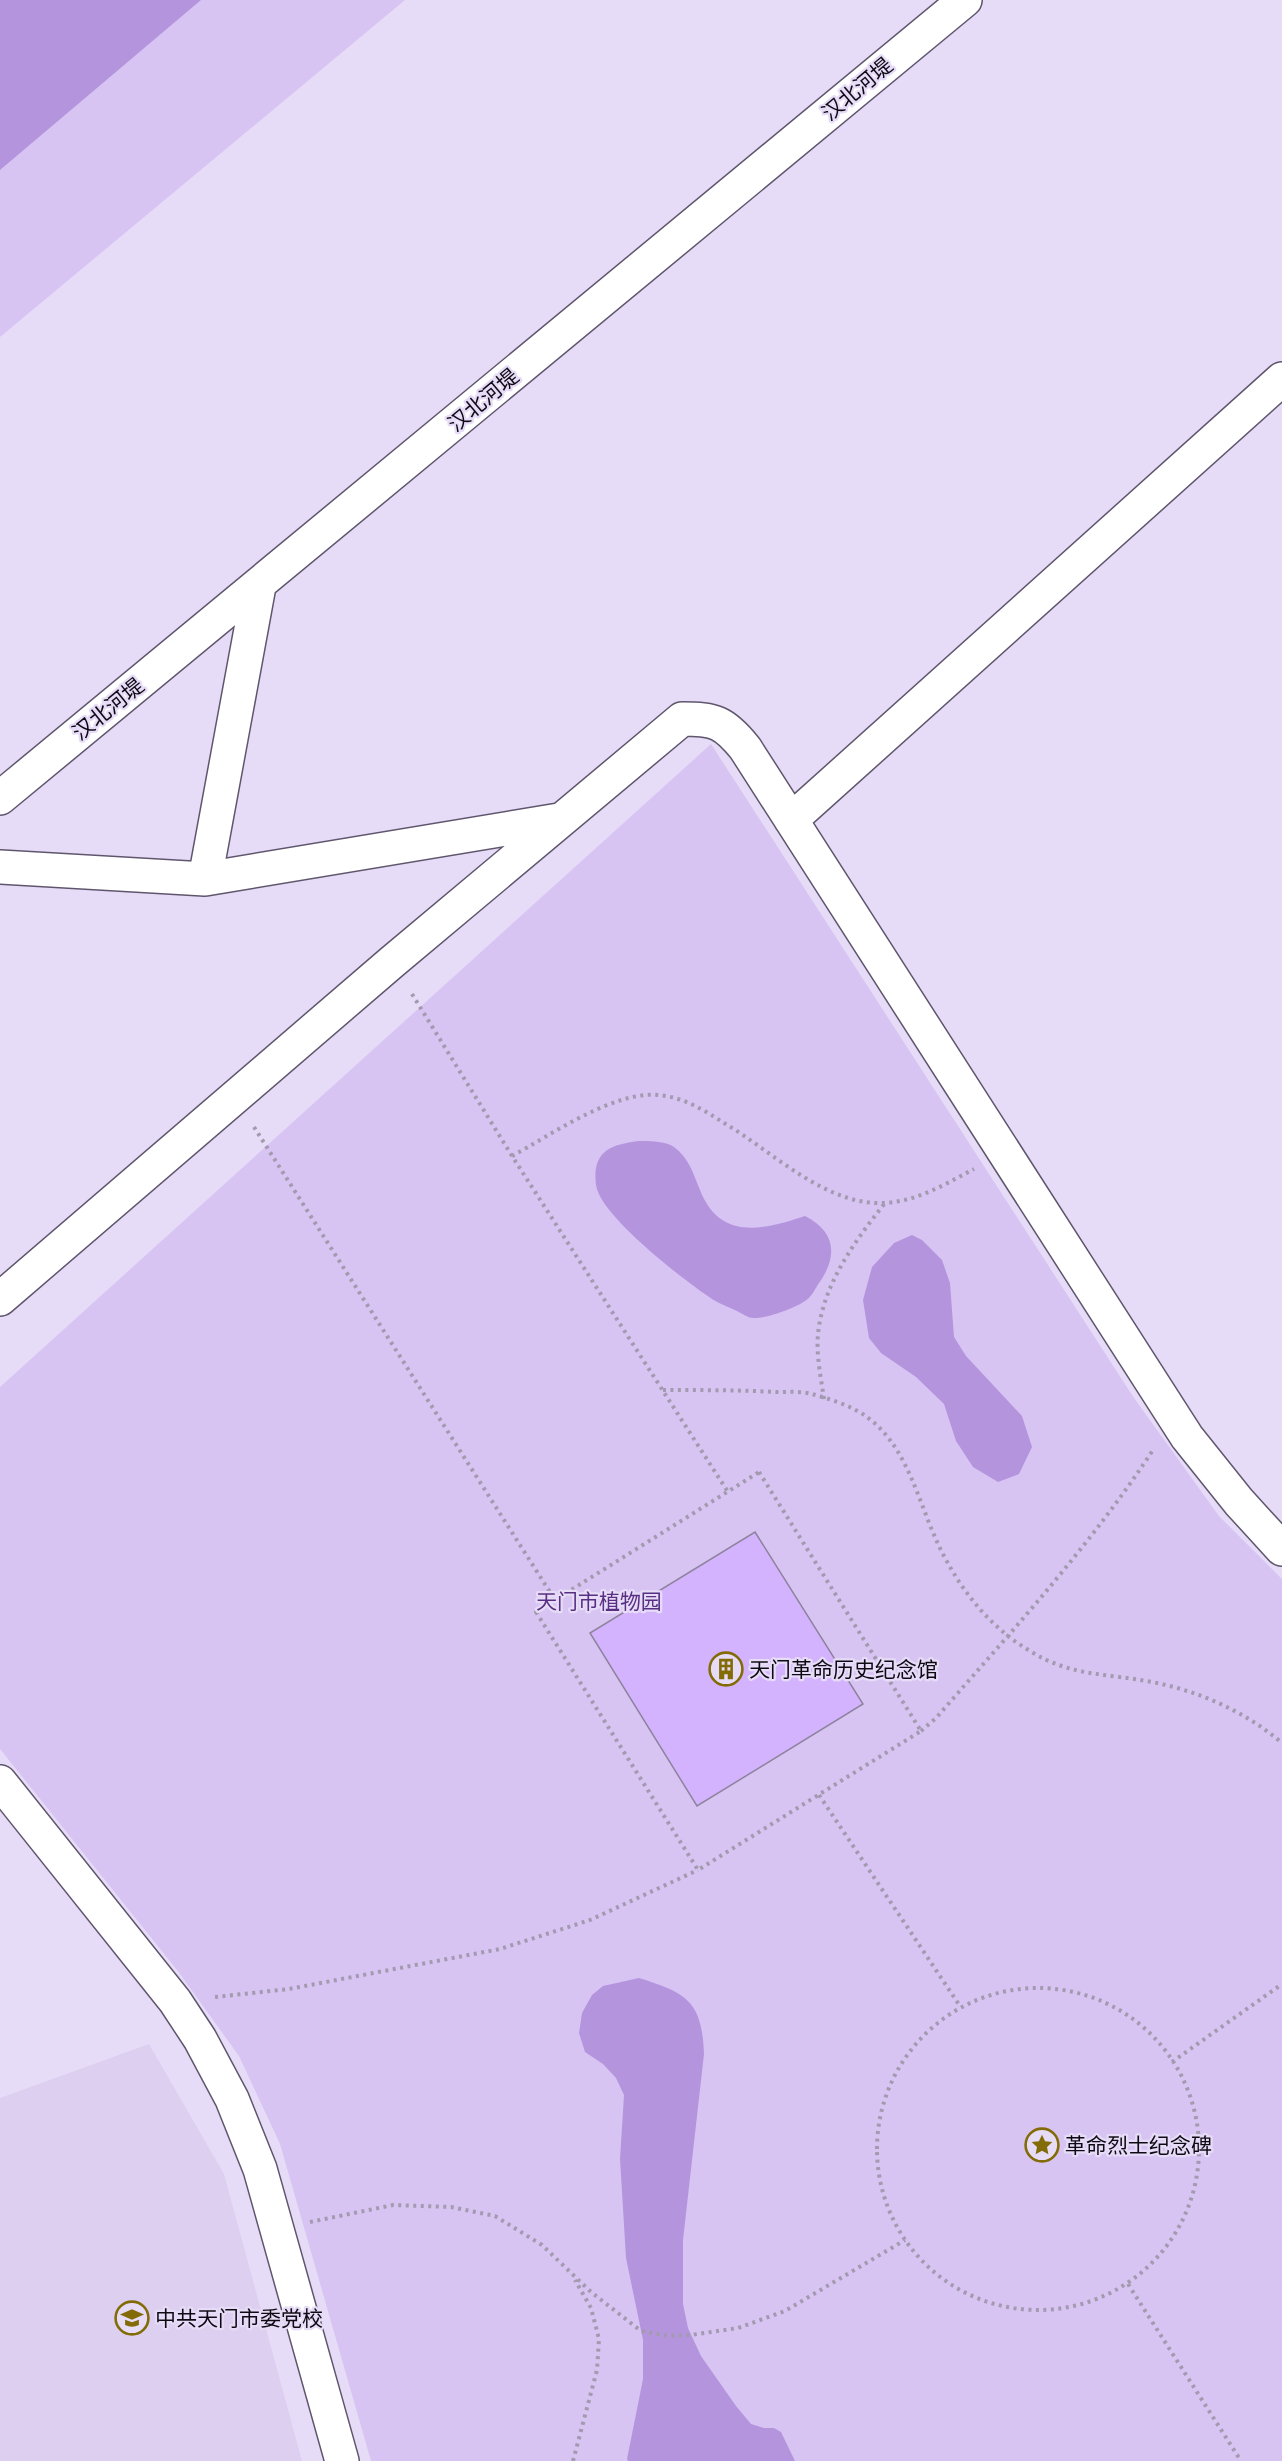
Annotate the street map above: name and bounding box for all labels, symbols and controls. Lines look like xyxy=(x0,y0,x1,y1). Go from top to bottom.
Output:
street label: 汉北河堤 xyxy=(817,52,897,126)
street label: 汉北河堤 xyxy=(443,363,523,437)
street label: 汉北河堤 xyxy=(67,673,149,745)
park label: 天门市植物园 xyxy=(536,1589,662,1614)
building icon: 天门革命历史纪念馆 xyxy=(708,1651,744,1687)
place label: 天门革命历史纪念馆 xyxy=(749,1657,938,1682)
place icon: 革命烈士纪念碑 xyxy=(1024,2127,1060,2163)
place label: 革命烈士纪念碑 xyxy=(1065,2133,1212,2158)
school or university icon: 中共天门市委党校 xyxy=(114,2300,150,2336)
place label: 中共天门市委党校 xyxy=(155,2306,323,2331)

